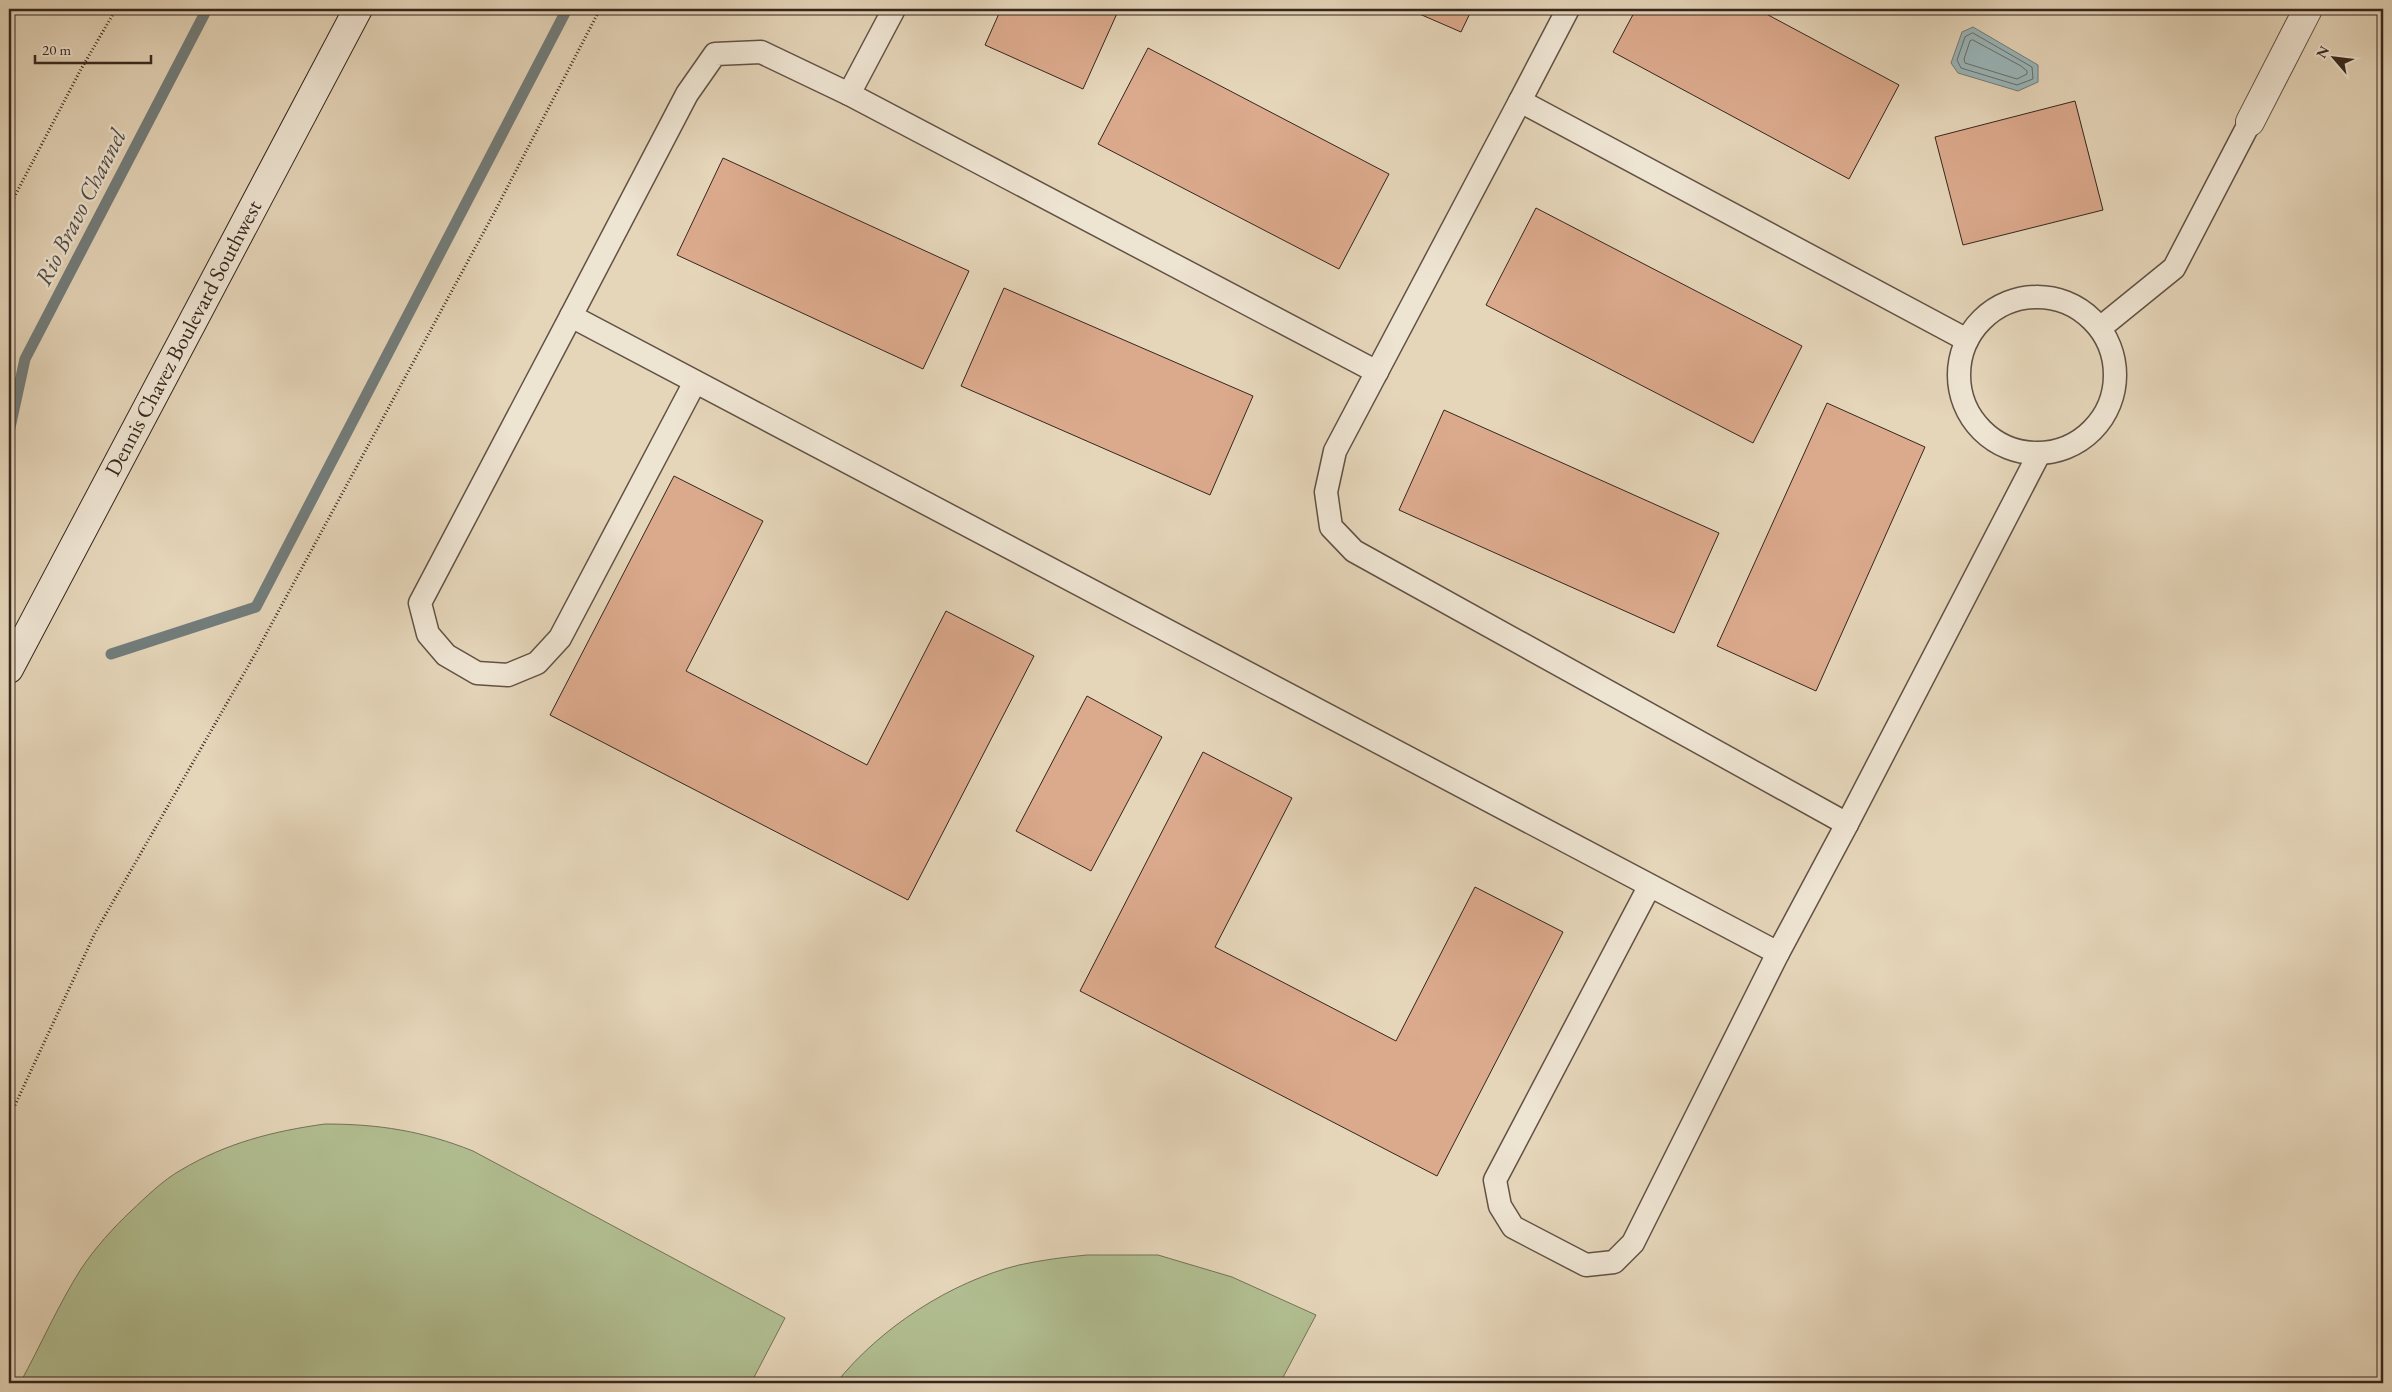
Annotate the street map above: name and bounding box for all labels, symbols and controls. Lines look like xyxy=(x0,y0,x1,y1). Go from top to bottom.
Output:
scale bar xyxy=(35,32,151,64)
north arrow xyxy=(2310,32,2360,82)
text: 20 m xyxy=(42,40,71,59)
text: N xyxy=(2312,42,2333,61)
water label: Rio Bravo Channel xyxy=(27,122,133,291)
street label: Dennis Chavez Boulevard Southwest xyxy=(98,195,268,481)

